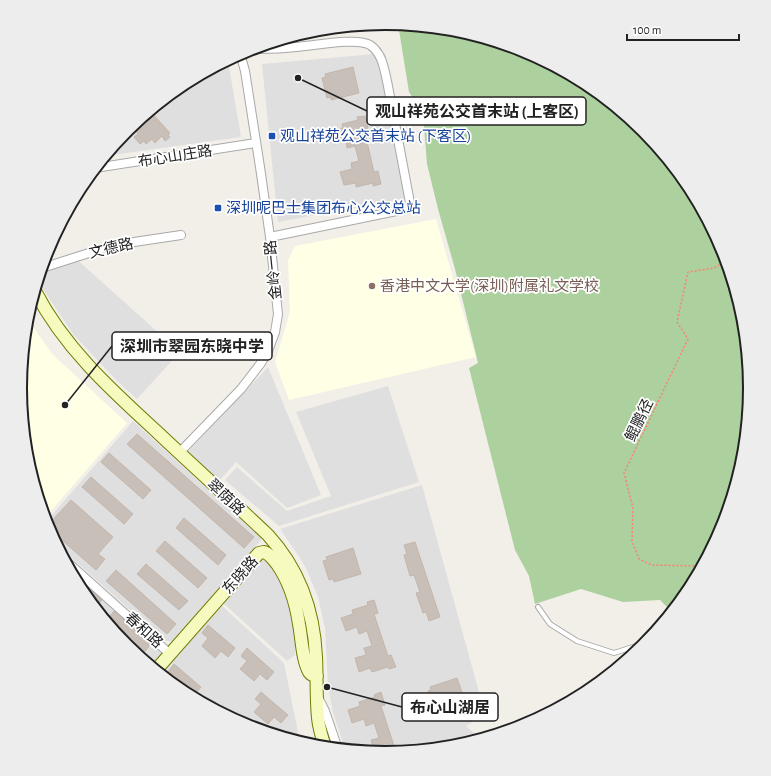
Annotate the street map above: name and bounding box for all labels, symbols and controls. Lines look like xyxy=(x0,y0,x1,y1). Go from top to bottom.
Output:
scale bar xyxy=(627,16,739,42)
text: 100 m xyxy=(633,24,661,36)
callout: 观山祥苑公交首末站 (上客区) xyxy=(367,97,586,125)
text: 观山祥苑公交首末站 (上客区) xyxy=(375,102,579,120)
place label: 观山祥苑公交首末站 (下客区) xyxy=(280,128,471,144)
marker: 观山祥苑公交首末站 (下客区) xyxy=(267,131,277,141)
street label: 布心山庄路 xyxy=(137,142,213,170)
place label: 深圳呢巴士集团布心公交总站 xyxy=(226,200,421,216)
marker: 深圳呢巴士集团布心公交总站 xyxy=(213,203,223,213)
street label: 文德路 xyxy=(87,234,135,261)
street label: 金岭一路 xyxy=(261,239,284,301)
place label: 香港中文大学(深圳)附属礼文学校 xyxy=(380,277,599,294)
marker: 香港中文大学(深圳)附属礼文学校 xyxy=(367,281,377,291)
callout: 深圳市翠园东晓中学 xyxy=(112,332,272,360)
text: 深圳市翠园东晓中学 xyxy=(120,338,264,355)
street label: 鲲鹏径 xyxy=(622,396,656,444)
street label: 翠荫路 xyxy=(204,476,248,518)
street label: 东晓路 xyxy=(219,553,261,597)
street label: 春和路 xyxy=(122,609,166,651)
callout: 布心山湖居 xyxy=(402,693,498,721)
text: 布心山湖居 xyxy=(410,699,490,716)

